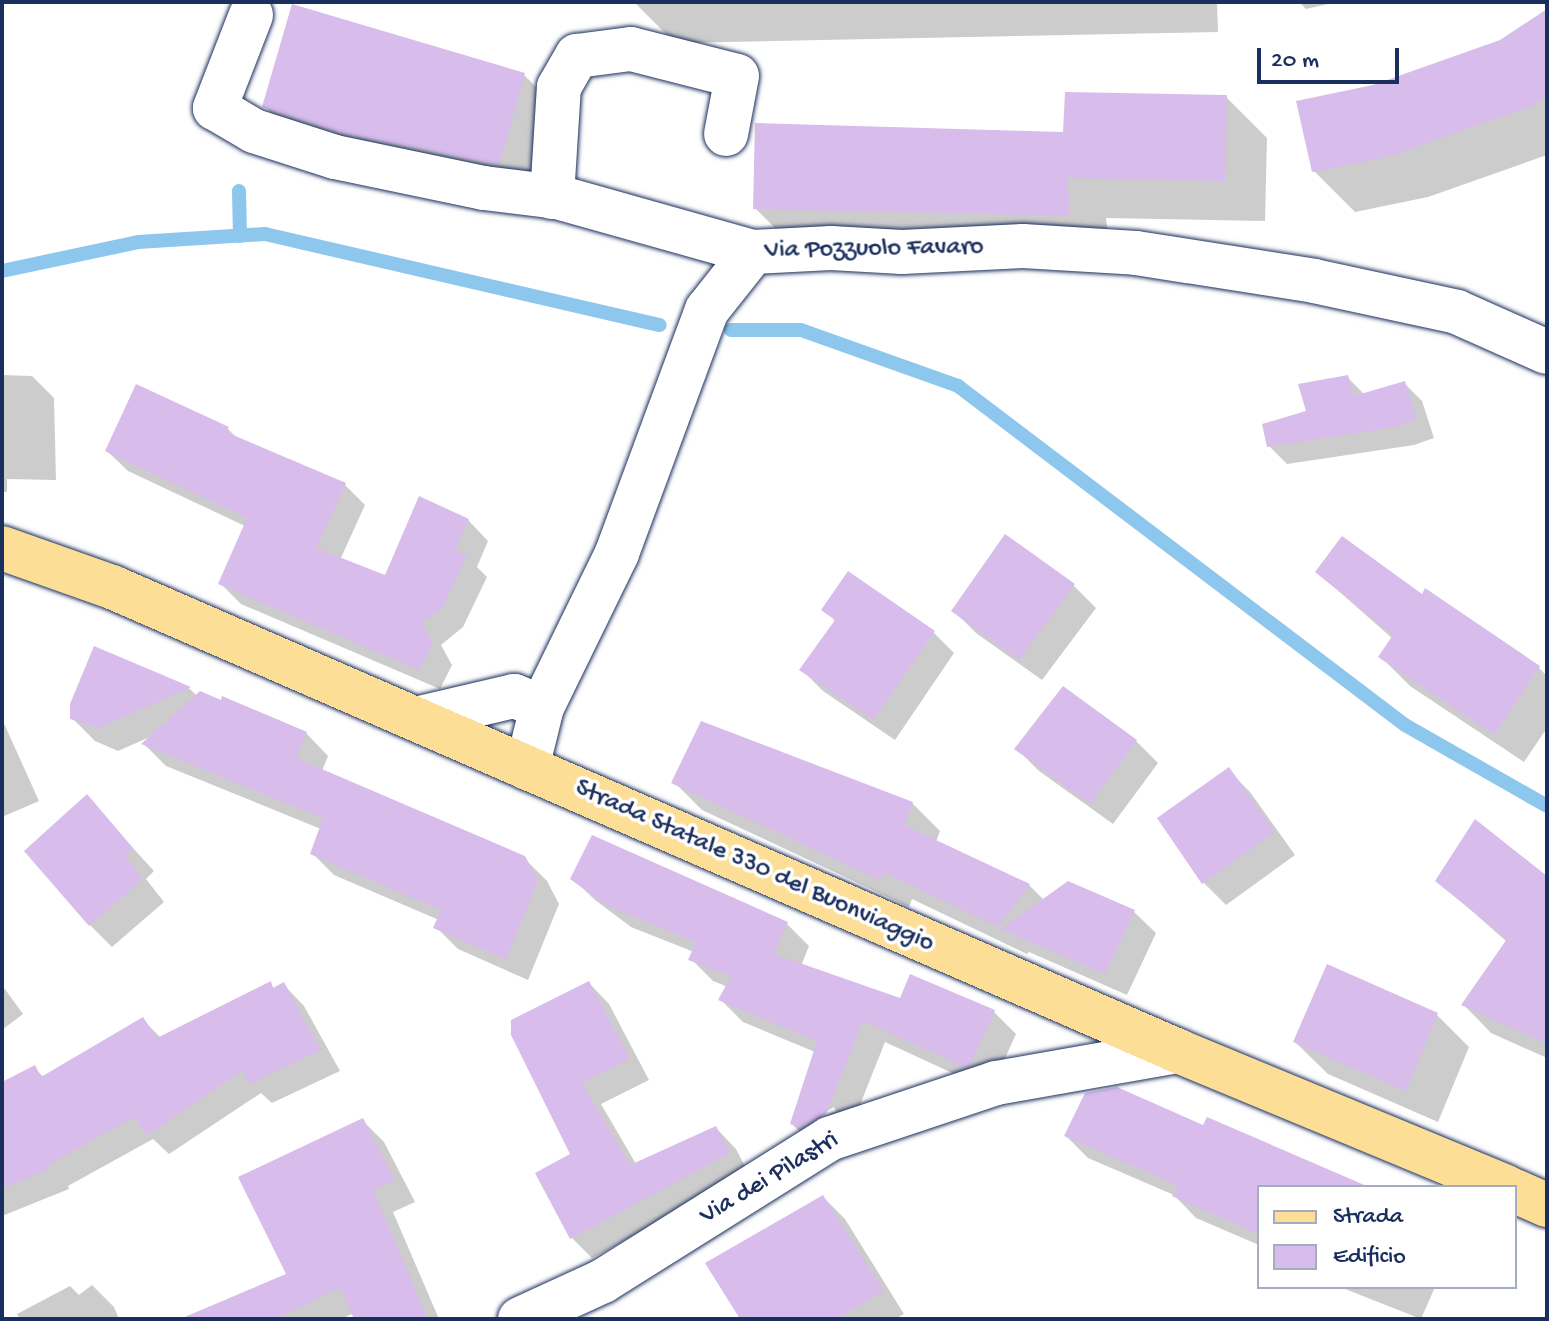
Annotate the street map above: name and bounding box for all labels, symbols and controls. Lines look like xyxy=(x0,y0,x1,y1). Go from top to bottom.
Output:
scale bar xyxy=(1261,32,1403,82)
text: 20 m xyxy=(1271,47,1319,76)
street label: Via Pozzuolo Favaro xyxy=(764,232,984,268)
street label: Strada Statale 330 del Buonviaggio xyxy=(570,774,938,960)
street label: Via dei Pilastri xyxy=(695,1125,845,1233)
legend xyxy=(1257,1185,1517,1289)
text: Strada xyxy=(1333,1203,1403,1232)
text: Edificio xyxy=(1333,1243,1406,1272)

